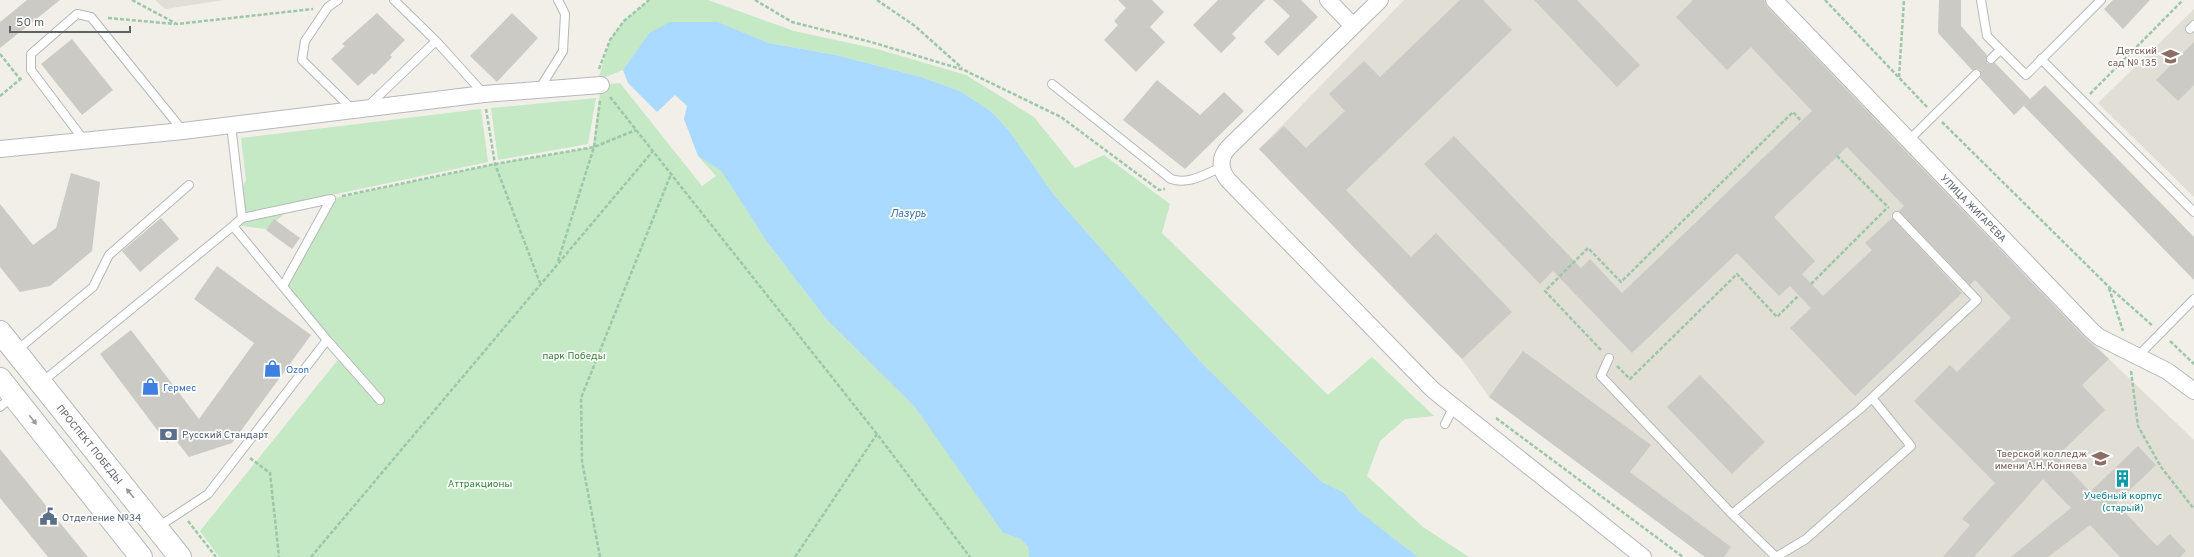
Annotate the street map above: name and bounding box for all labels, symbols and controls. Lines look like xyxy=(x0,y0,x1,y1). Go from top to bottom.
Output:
scale bar xyxy=(10,8,130,34)
text: 50 m xyxy=(16,15,44,31)
place label: Детский сад № 135 xyxy=(2108,45,2157,70)
school or university icon: Детский сад № 135 xyxy=(2160,46,2180,66)
street label: УЛИЦА ЖИГАРЕВА xyxy=(1937,172,2009,246)
water label: Лазурь xyxy=(890,207,926,221)
park label: парк Победы xyxy=(542,350,606,363)
shop icon: Ozon xyxy=(263,359,283,379)
place label: Ozon xyxy=(286,364,309,377)
shop icon: Гермес xyxy=(140,377,160,397)
place label: Гермес xyxy=(163,382,196,395)
street label: ПРОСПЕКТ ПОБЕДЫ xyxy=(53,403,125,487)
one-way arrow xyxy=(29,415,37,426)
bank icon: Русский Стандарт xyxy=(159,424,179,444)
place label: Русский Стандарт xyxy=(182,429,269,442)
place label: Тверской колледж имени А.Н. Коняева xyxy=(1995,448,2087,473)
school or university icon: Тверской колледж имени А.Н. Коняева xyxy=(2090,449,2110,469)
building icon: Учебный корпус (старый) xyxy=(2113,468,2133,488)
park label: Аттракционы xyxy=(448,478,512,491)
one-way arrow xyxy=(125,488,134,499)
place label: Учебный корпус (старый) xyxy=(2084,490,2162,515)
public building icon: Отделение №34 xyxy=(39,507,59,527)
place label: Отделение №34 xyxy=(62,512,141,525)

